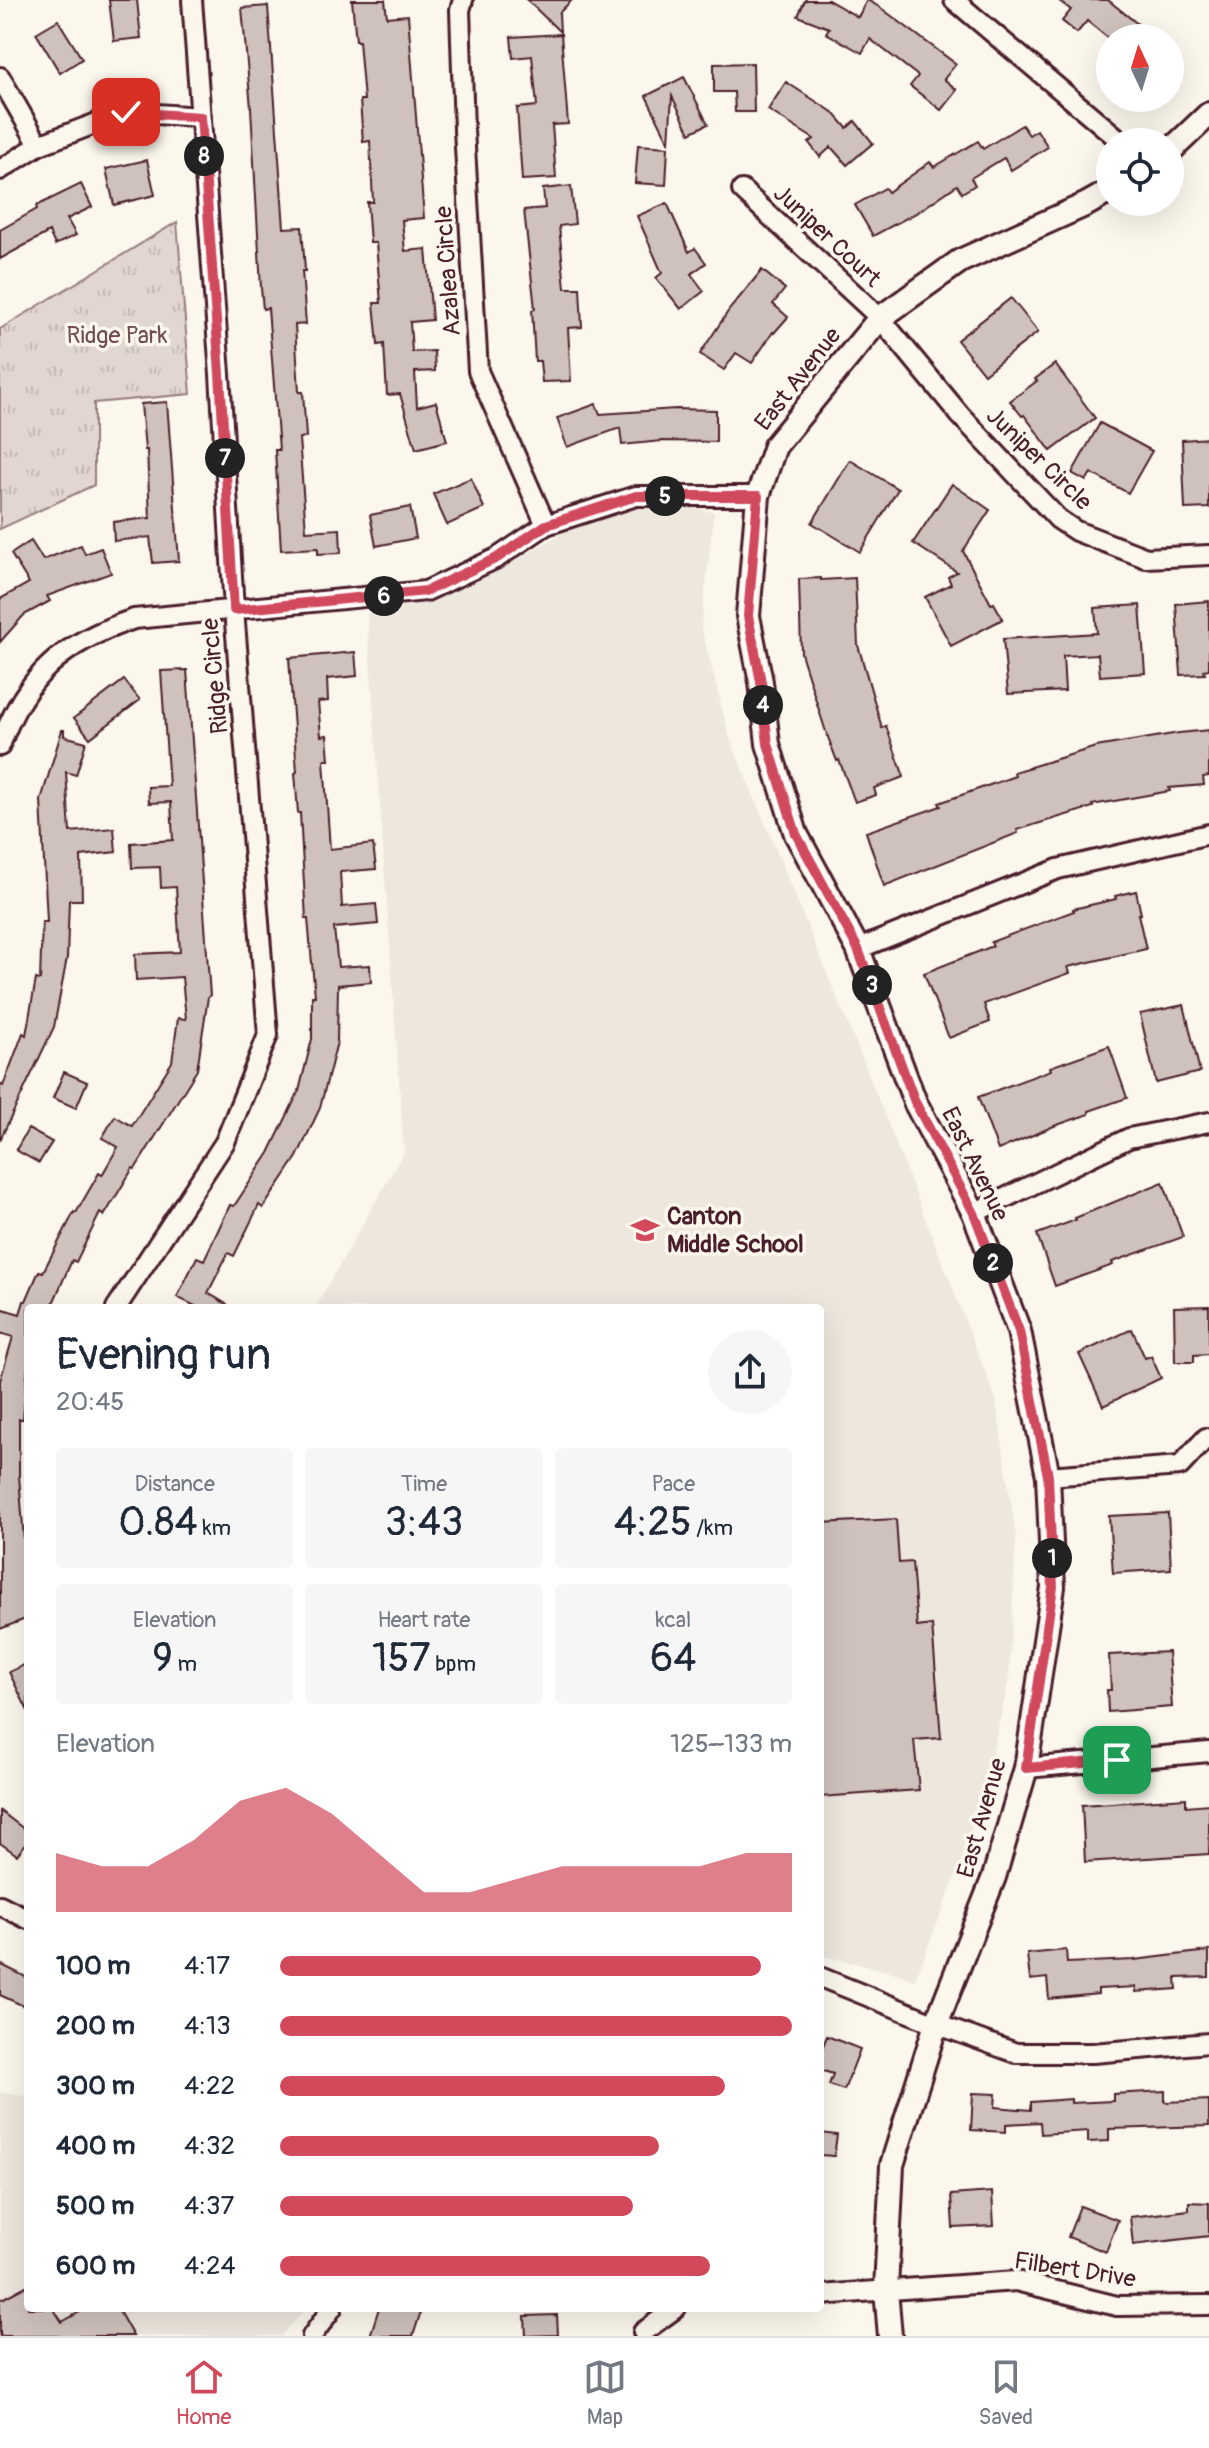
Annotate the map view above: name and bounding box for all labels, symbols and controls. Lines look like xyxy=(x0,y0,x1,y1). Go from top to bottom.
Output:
north arrow xyxy=(1096,24,1184,112)
map controls xyxy=(1096,24,1184,216)
pin xyxy=(92,78,160,146)
icon: check xyxy=(104,90,148,134)
button: locate xyxy=(1096,128,1184,216)
pin: 8 xyxy=(184,136,224,176)
text: 8 xyxy=(198,142,210,170)
street label: Juniper Court xyxy=(767,179,887,293)
street label: Azalea Circle xyxy=(429,205,467,337)
park label: Ridge Park xyxy=(67,321,167,350)
street label: East Avenue xyxy=(749,321,847,436)
street label: Juniper Circle xyxy=(980,401,1098,517)
pin: 7 xyxy=(205,438,245,478)
text: 7 xyxy=(219,444,231,472)
pin: 5 xyxy=(645,476,685,516)
text: 5 xyxy=(659,482,671,510)
pin: 6 xyxy=(364,576,404,616)
text: 6 xyxy=(378,582,390,610)
street label: Ridge Circle xyxy=(195,617,235,735)
pin: 4 xyxy=(743,685,783,725)
text: 4 xyxy=(757,691,769,719)
pin: 3 xyxy=(852,965,892,1005)
text: 3 xyxy=(866,971,878,999)
street label: East Avenue xyxy=(935,1102,1015,1226)
place label: Canton Middle School xyxy=(667,1202,804,1259)
school or university icon: Canton Middle School xyxy=(630,1215,660,1245)
pin: 2 xyxy=(973,1243,1013,1283)
text: 2 xyxy=(987,1249,999,1277)
text: Evening run xyxy=(56,1328,271,1383)
button: share xyxy=(708,1330,792,1414)
text: 20:45 xyxy=(56,1386,124,1418)
text: Distance xyxy=(134,1470,215,1498)
text: Time xyxy=(401,1470,447,1498)
text: Pace xyxy=(652,1470,695,1498)
text: 0.84 xyxy=(118,1498,198,1547)
text: 3:43 xyxy=(385,1498,463,1547)
text: 4:25 xyxy=(614,1498,692,1547)
text: km xyxy=(198,1514,231,1542)
text: /km xyxy=(692,1514,733,1542)
pin: 1 xyxy=(1032,1538,1072,1578)
text: 1 xyxy=(1048,1544,1056,1572)
text: Elevation xyxy=(133,1606,217,1634)
text: Heart rate xyxy=(378,1606,470,1634)
text: kcal xyxy=(655,1606,691,1634)
text: 9 xyxy=(152,1634,173,1683)
text: 157 xyxy=(372,1634,430,1683)
text: 64 xyxy=(650,1634,697,1683)
text: m xyxy=(173,1650,197,1678)
text: bpm xyxy=(430,1650,476,1678)
pin xyxy=(1083,1726,1151,1794)
text: Elevation xyxy=(56,1728,155,1760)
text: 125–133 m xyxy=(670,1728,792,1760)
icon: arrive xyxy=(1095,1738,1139,1782)
street label: East Avenue xyxy=(951,1755,1013,1881)
text: 100 m xyxy=(56,1950,130,1982)
text: 4:17 xyxy=(184,1950,230,1982)
text: 200 m xyxy=(56,2010,135,2042)
text: 4:13 xyxy=(184,2010,231,2042)
text: 300 m xyxy=(56,2070,135,2102)
text: 4:22 xyxy=(184,2070,235,2102)
text: 400 m xyxy=(56,2130,135,2162)
text: 4:32 xyxy=(184,2130,235,2162)
text: 500 m xyxy=(56,2190,134,2222)
text: 4:37 xyxy=(184,2190,234,2222)
street label: Filbert Drive xyxy=(1012,2246,1138,2294)
text: 600 m xyxy=(56,2250,135,2282)
text: 4:24 xyxy=(184,2250,236,2282)
tab: Home xyxy=(176,2355,231,2431)
tab: Map xyxy=(583,2355,627,2431)
tab: Saved xyxy=(979,2355,1033,2431)

